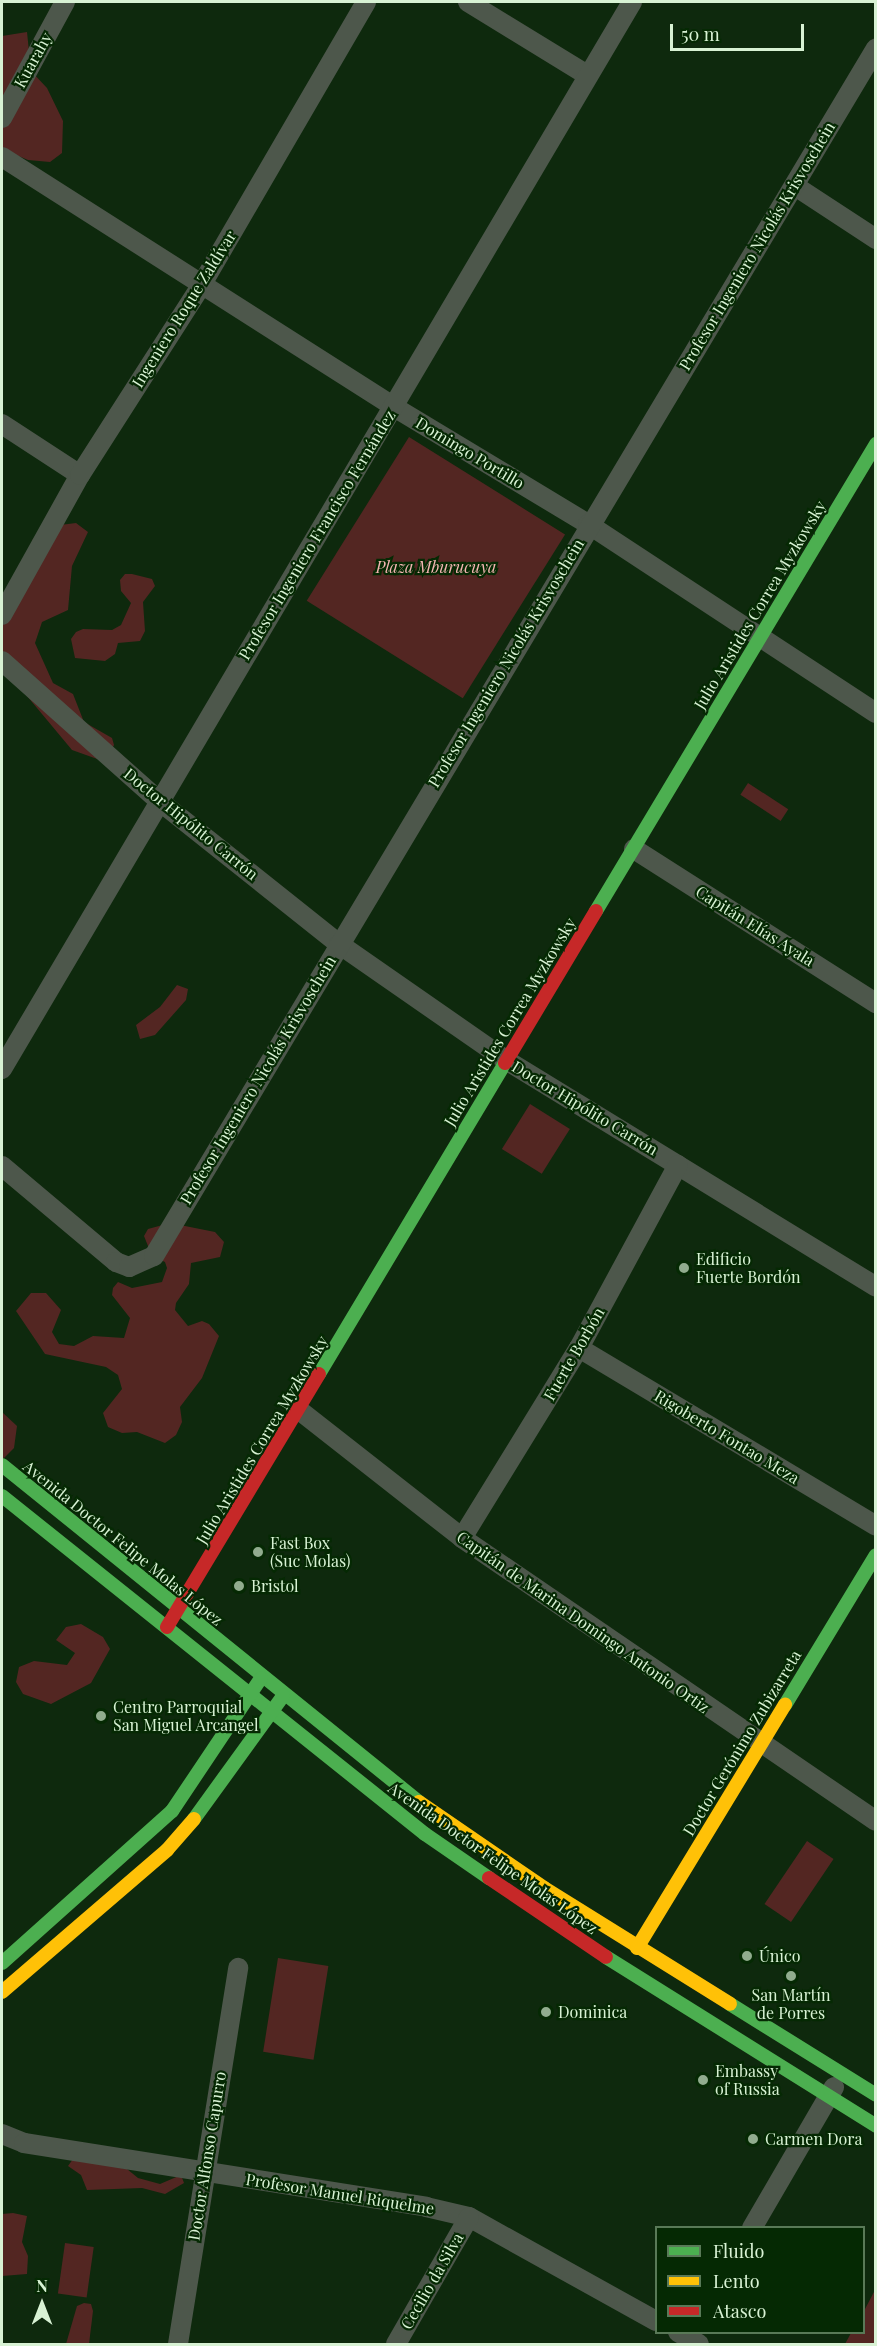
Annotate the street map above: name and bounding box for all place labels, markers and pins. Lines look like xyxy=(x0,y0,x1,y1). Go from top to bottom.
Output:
place label: Edificio Fuerte Bordón xyxy=(696,1249,801,1287)
marker: Edificio Fuerte Bordón xyxy=(677,1261,691,1275)
place label: Fast Box (Suc Molas) xyxy=(270,1533,350,1571)
marker: Fast Box (Suc Molas) xyxy=(251,1545,265,1559)
place label: Bristol xyxy=(251,1576,299,1596)
marker: Bristol xyxy=(232,1579,246,1593)
place label: Centro Parroquial San Miguel Arcangel xyxy=(113,1697,259,1735)
marker: Centro Parroquial San Miguel Arcangel xyxy=(94,1709,108,1723)
place label: Único xyxy=(759,1946,800,1966)
marker: Único xyxy=(740,1949,754,1963)
marker: San Martín de Porres xyxy=(784,1969,798,1983)
place label: San Martín de Porres xyxy=(752,1985,830,2023)
place label: Dominica xyxy=(558,2002,627,2022)
marker: Dominica xyxy=(539,2005,553,2019)
place label: Embassy of Russia xyxy=(715,2061,780,2099)
marker: Embassy of Russia xyxy=(696,2073,710,2087)
place label: Carmen Dora xyxy=(765,2129,862,2149)
marker: Carmen Dora xyxy=(746,2132,760,2146)

